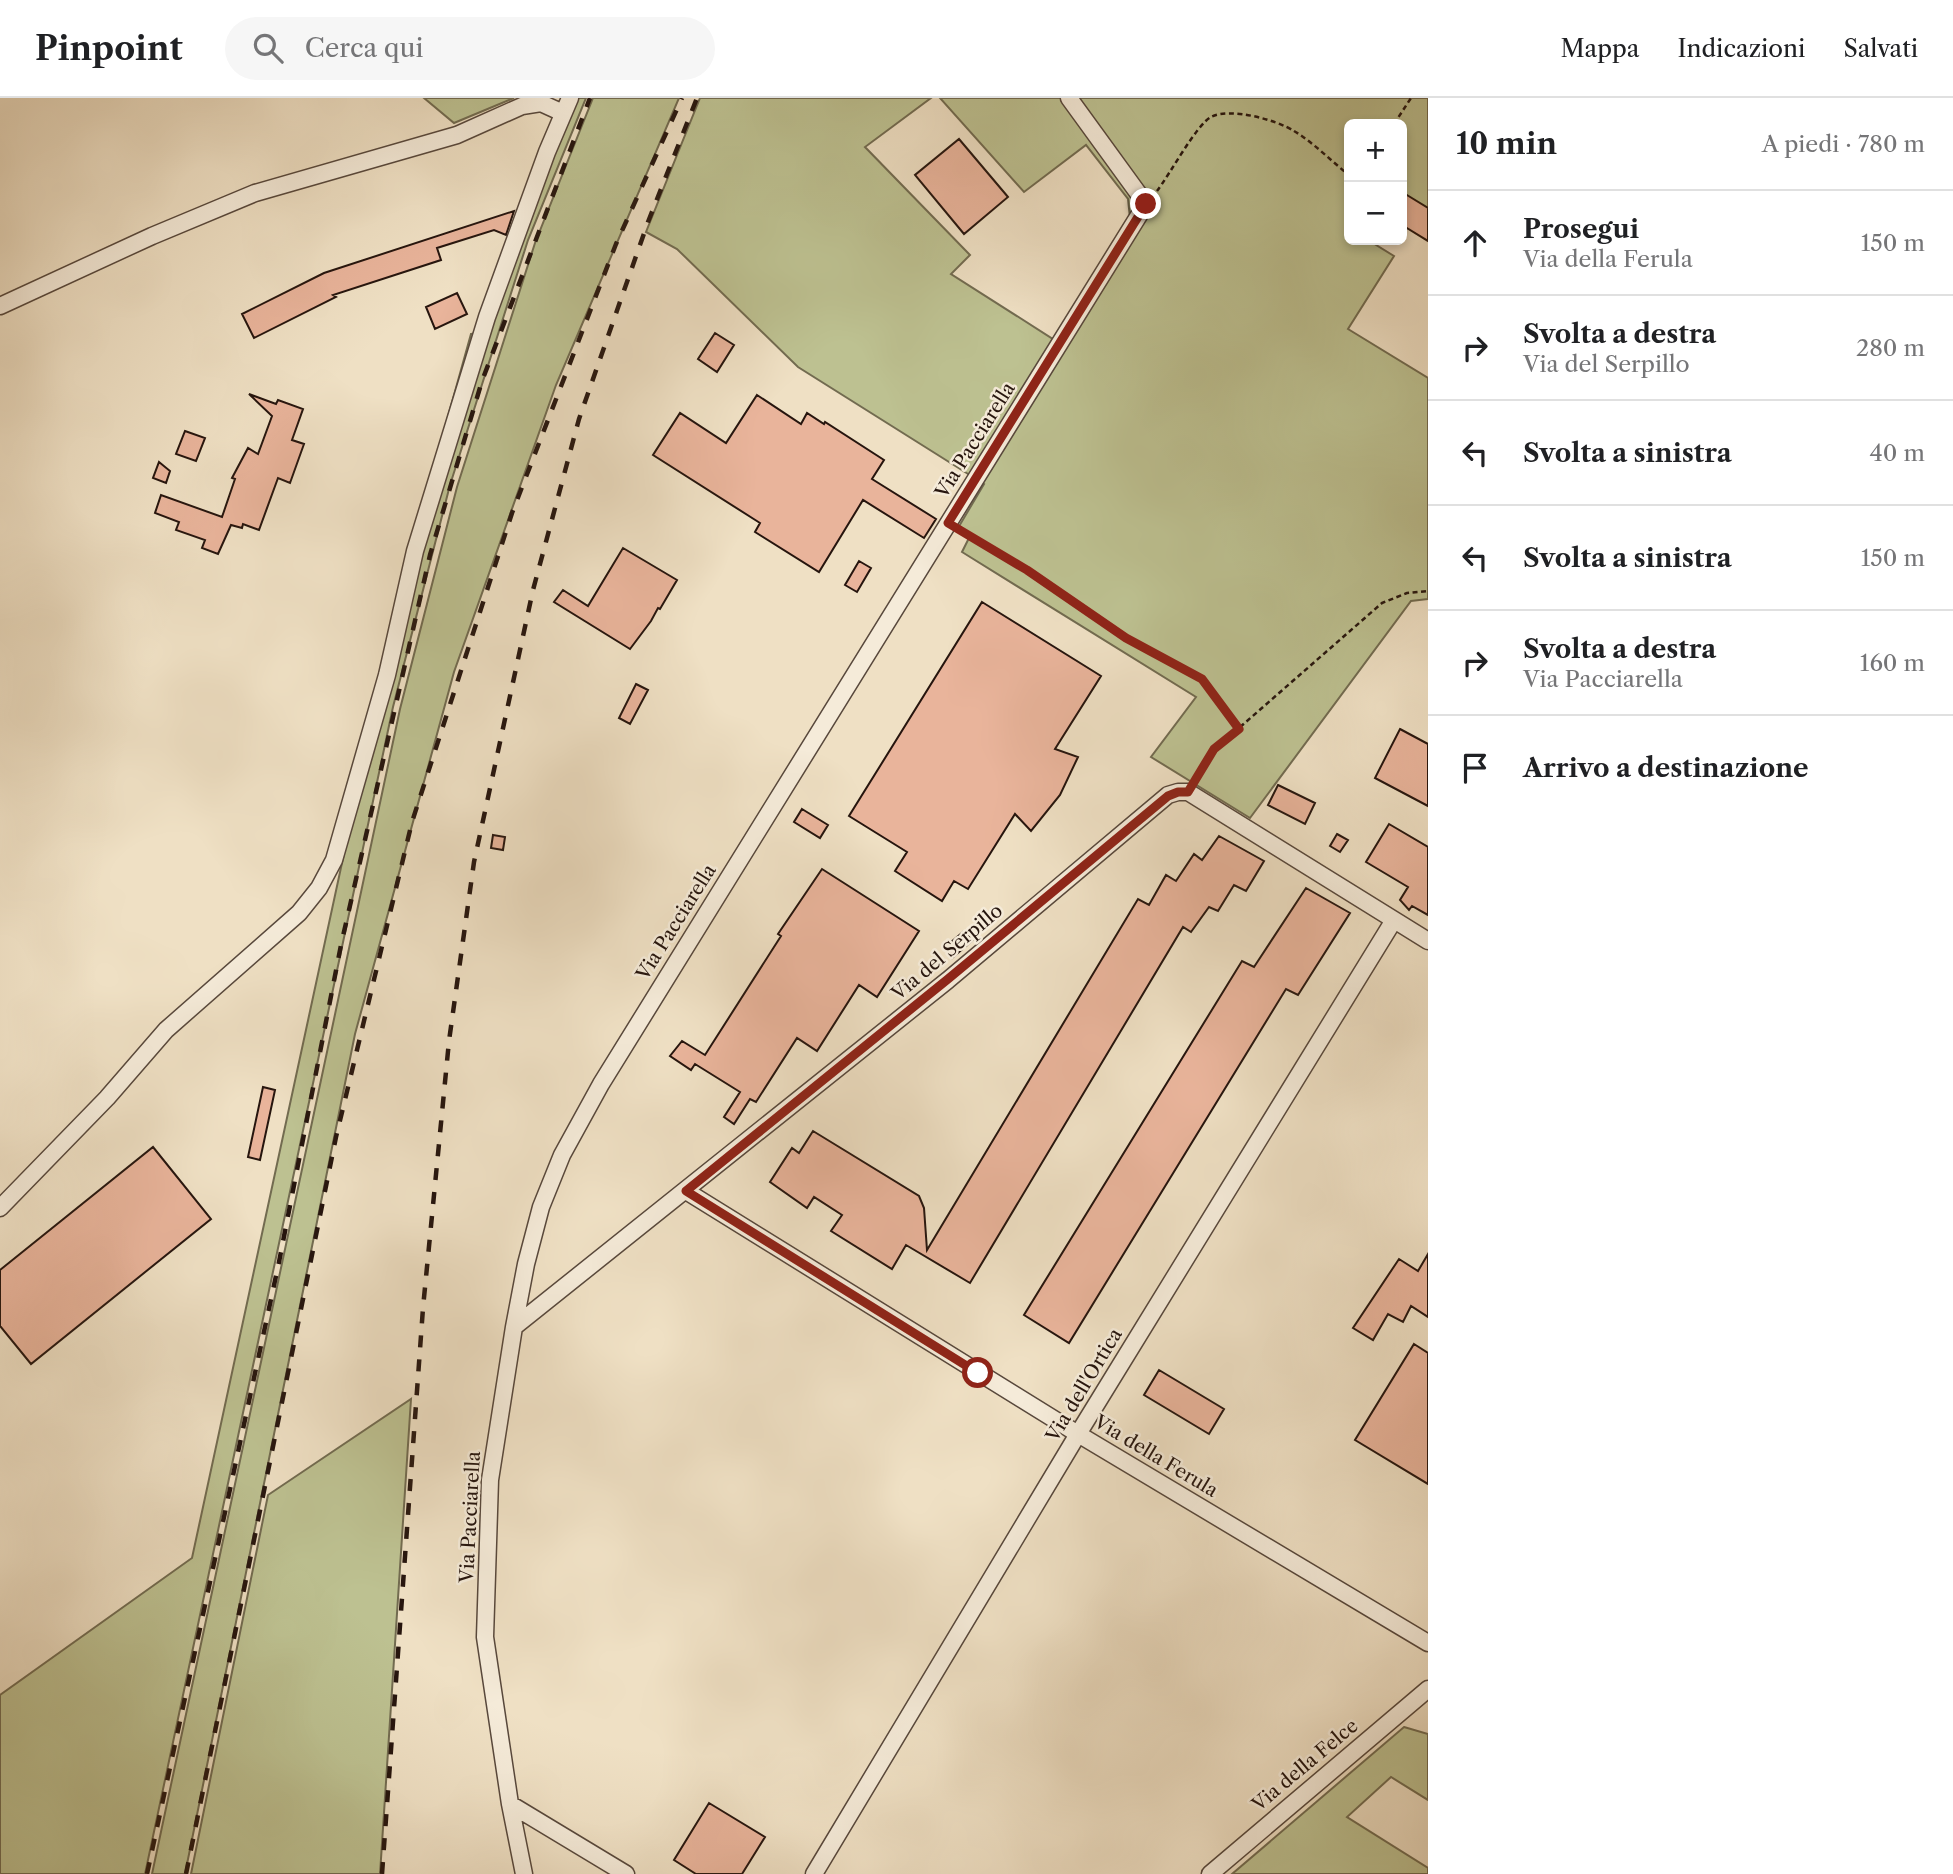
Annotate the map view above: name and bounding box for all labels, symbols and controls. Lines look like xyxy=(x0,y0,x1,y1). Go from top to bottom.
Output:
search box xyxy=(225,17,715,80)
text: Pinpoint xyxy=(35,28,183,69)
icon: search xyxy=(249,29,287,67)
text: Cerca qui xyxy=(305,32,424,64)
text: Mappa xyxy=(1560,34,1639,63)
text: Indicazioni xyxy=(1677,34,1805,63)
text: Salvati xyxy=(1843,34,1918,63)
map controls xyxy=(1344,119,1407,245)
button: + xyxy=(1344,119,1407,182)
text: 10 min xyxy=(1456,125,1557,162)
text: A piedi · 780 m xyxy=(1762,130,1925,158)
button: − xyxy=(1344,182,1407,245)
route end xyxy=(1130,188,1161,219)
text: Prosegui xyxy=(1523,213,1639,245)
icon: ahead xyxy=(1456,224,1494,262)
text: 150 m xyxy=(1861,229,1925,257)
text: Via della Ferula xyxy=(1523,245,1693,273)
text: Svolta a destra xyxy=(1523,318,1716,350)
icon: right xyxy=(1456,329,1494,367)
text: 280 m xyxy=(1856,334,1925,362)
text: Via del Serpillo xyxy=(1523,350,1690,378)
street label: Via Pacciarella xyxy=(930,378,1020,503)
icon: left xyxy=(1456,434,1494,472)
text: Svolta a sinistra xyxy=(1523,437,1732,469)
text: 40 m xyxy=(1870,439,1925,467)
icon: left xyxy=(1456,539,1494,577)
text: Svolta a sinistra xyxy=(1523,542,1732,574)
text: 150 m xyxy=(1861,544,1925,572)
text: Svolta a destra xyxy=(1523,633,1716,665)
icon: right xyxy=(1456,644,1494,682)
text: 160 m xyxy=(1860,649,1925,677)
text: Via Pacciarella xyxy=(1523,665,1683,693)
icon: arrive xyxy=(1456,749,1494,787)
text: Arrivo a destinazione xyxy=(1523,752,1809,784)
street label: Via Pacciarella xyxy=(631,860,721,985)
street label: Via del Serpillo xyxy=(886,899,1007,1006)
street label: Via dell'Ortica xyxy=(1041,1324,1127,1447)
route start xyxy=(962,1357,993,1388)
street label: Via della Ferula xyxy=(1089,1410,1222,1502)
street label: Via Pacciarella xyxy=(455,1450,485,1585)
street label: Via della Felce xyxy=(1247,1714,1363,1817)

